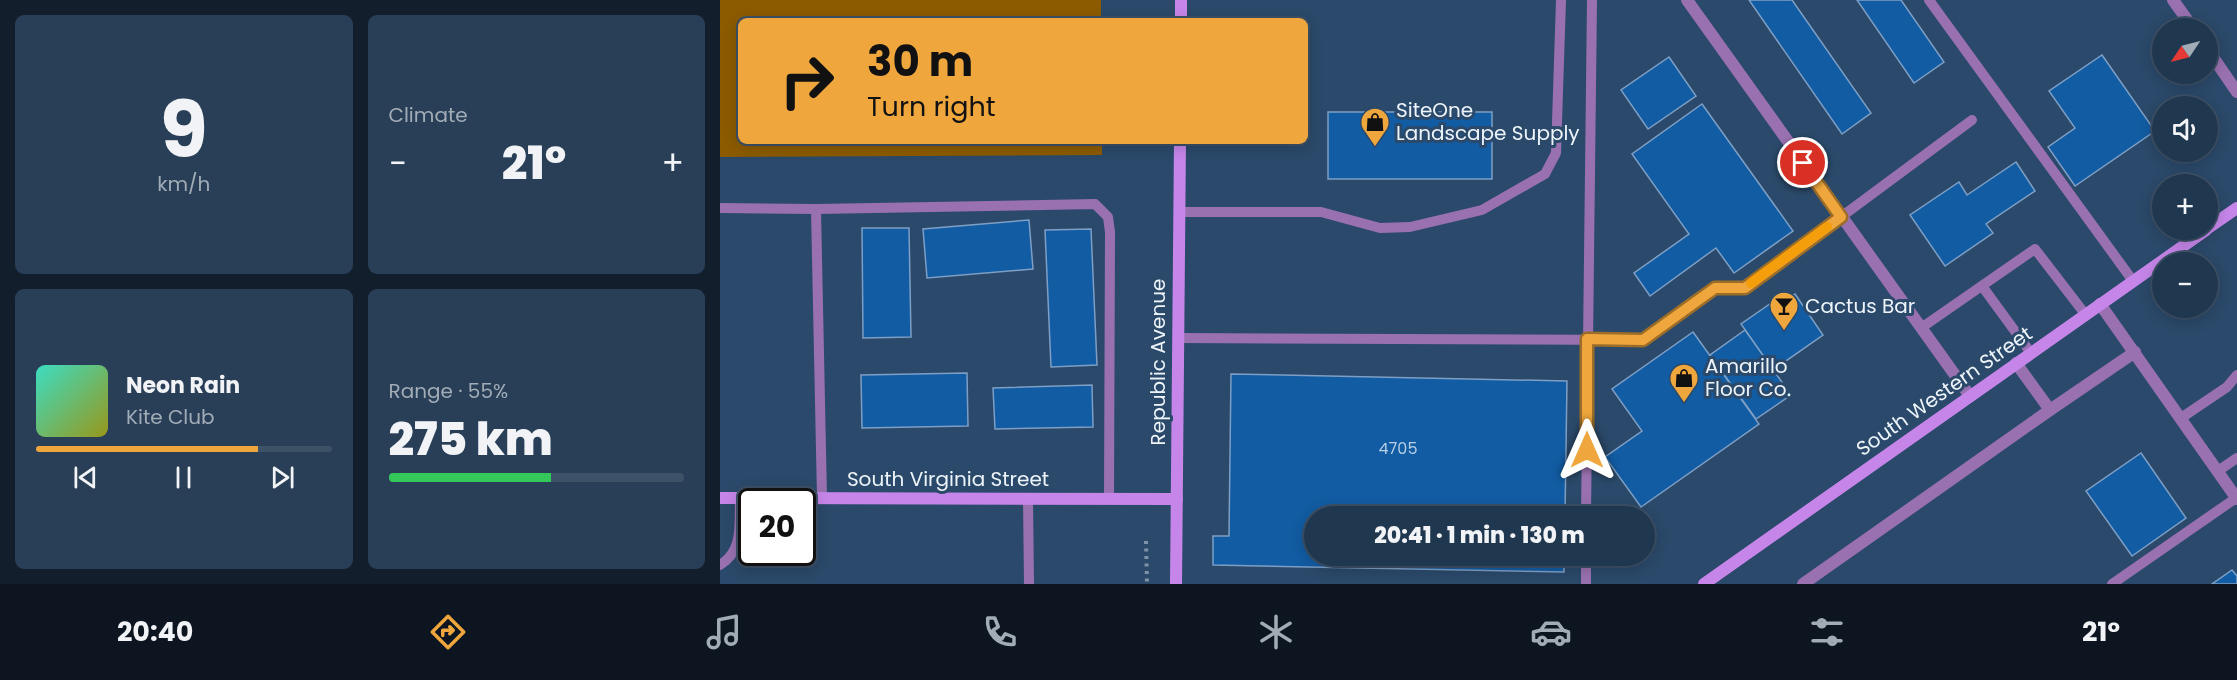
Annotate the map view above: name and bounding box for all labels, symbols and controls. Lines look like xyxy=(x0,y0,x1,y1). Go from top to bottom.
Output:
north arrow xyxy=(2152,18,2218,84)
map controls xyxy=(2152,18,2218,318)
text: 30 m xyxy=(867,32,973,91)
icon: right xyxy=(768,42,846,120)
text: 9 xyxy=(160,75,208,184)
text: Turn right xyxy=(867,88,996,125)
place label: SiteOne Landscape Supply xyxy=(1396,96,1580,147)
button: sound xyxy=(2152,96,2218,162)
text: Climate xyxy=(389,101,468,129)
shop icon: SiteOne Landscape Supply xyxy=(1359,106,1391,148)
text: 21° xyxy=(502,132,566,195)
pin xyxy=(1777,137,1828,188)
text: − xyxy=(389,140,407,187)
text: + xyxy=(661,140,684,187)
icon: arrive xyxy=(1786,146,1819,179)
text: km/h xyxy=(157,170,210,198)
button: + xyxy=(2152,174,2218,240)
button: − xyxy=(2152,252,2218,318)
street label: Republic Avenue xyxy=(1144,279,1172,445)
bar icon: Cactus Bar xyxy=(1768,290,1800,332)
place label: Cactus Bar xyxy=(1805,292,1915,320)
street label: South Western Street xyxy=(1850,320,2038,462)
place label: Amarillo Floor Co. xyxy=(1705,352,1791,403)
shop icon: Amarillo Floor Co. xyxy=(1668,362,1700,404)
text: Neon Rain xyxy=(126,370,240,401)
text: Range · 55% xyxy=(389,377,508,405)
text: Kite Club xyxy=(126,403,215,431)
text: 275 km xyxy=(389,408,553,471)
position arrow xyxy=(1555,418,1619,482)
house number: 4705 xyxy=(1379,437,1417,460)
icon: previous xyxy=(69,461,102,494)
icon: pause xyxy=(167,461,200,494)
icon: next xyxy=(266,461,299,494)
street label: South Virginia Street xyxy=(847,465,1049,493)
speed limit sign: 20 xyxy=(738,488,816,566)
text: 20:41 · 1 min · 130 m xyxy=(1374,520,1585,551)
icon: directions xyxy=(427,611,469,653)
icon: music xyxy=(703,611,745,653)
icon: phone xyxy=(979,611,1021,653)
icon: climate xyxy=(1255,611,1297,653)
icon: car xyxy=(1530,611,1572,653)
icon: filters xyxy=(1806,611,1848,653)
text: 20:40 xyxy=(117,613,193,650)
text: 21° xyxy=(2082,613,2120,650)

